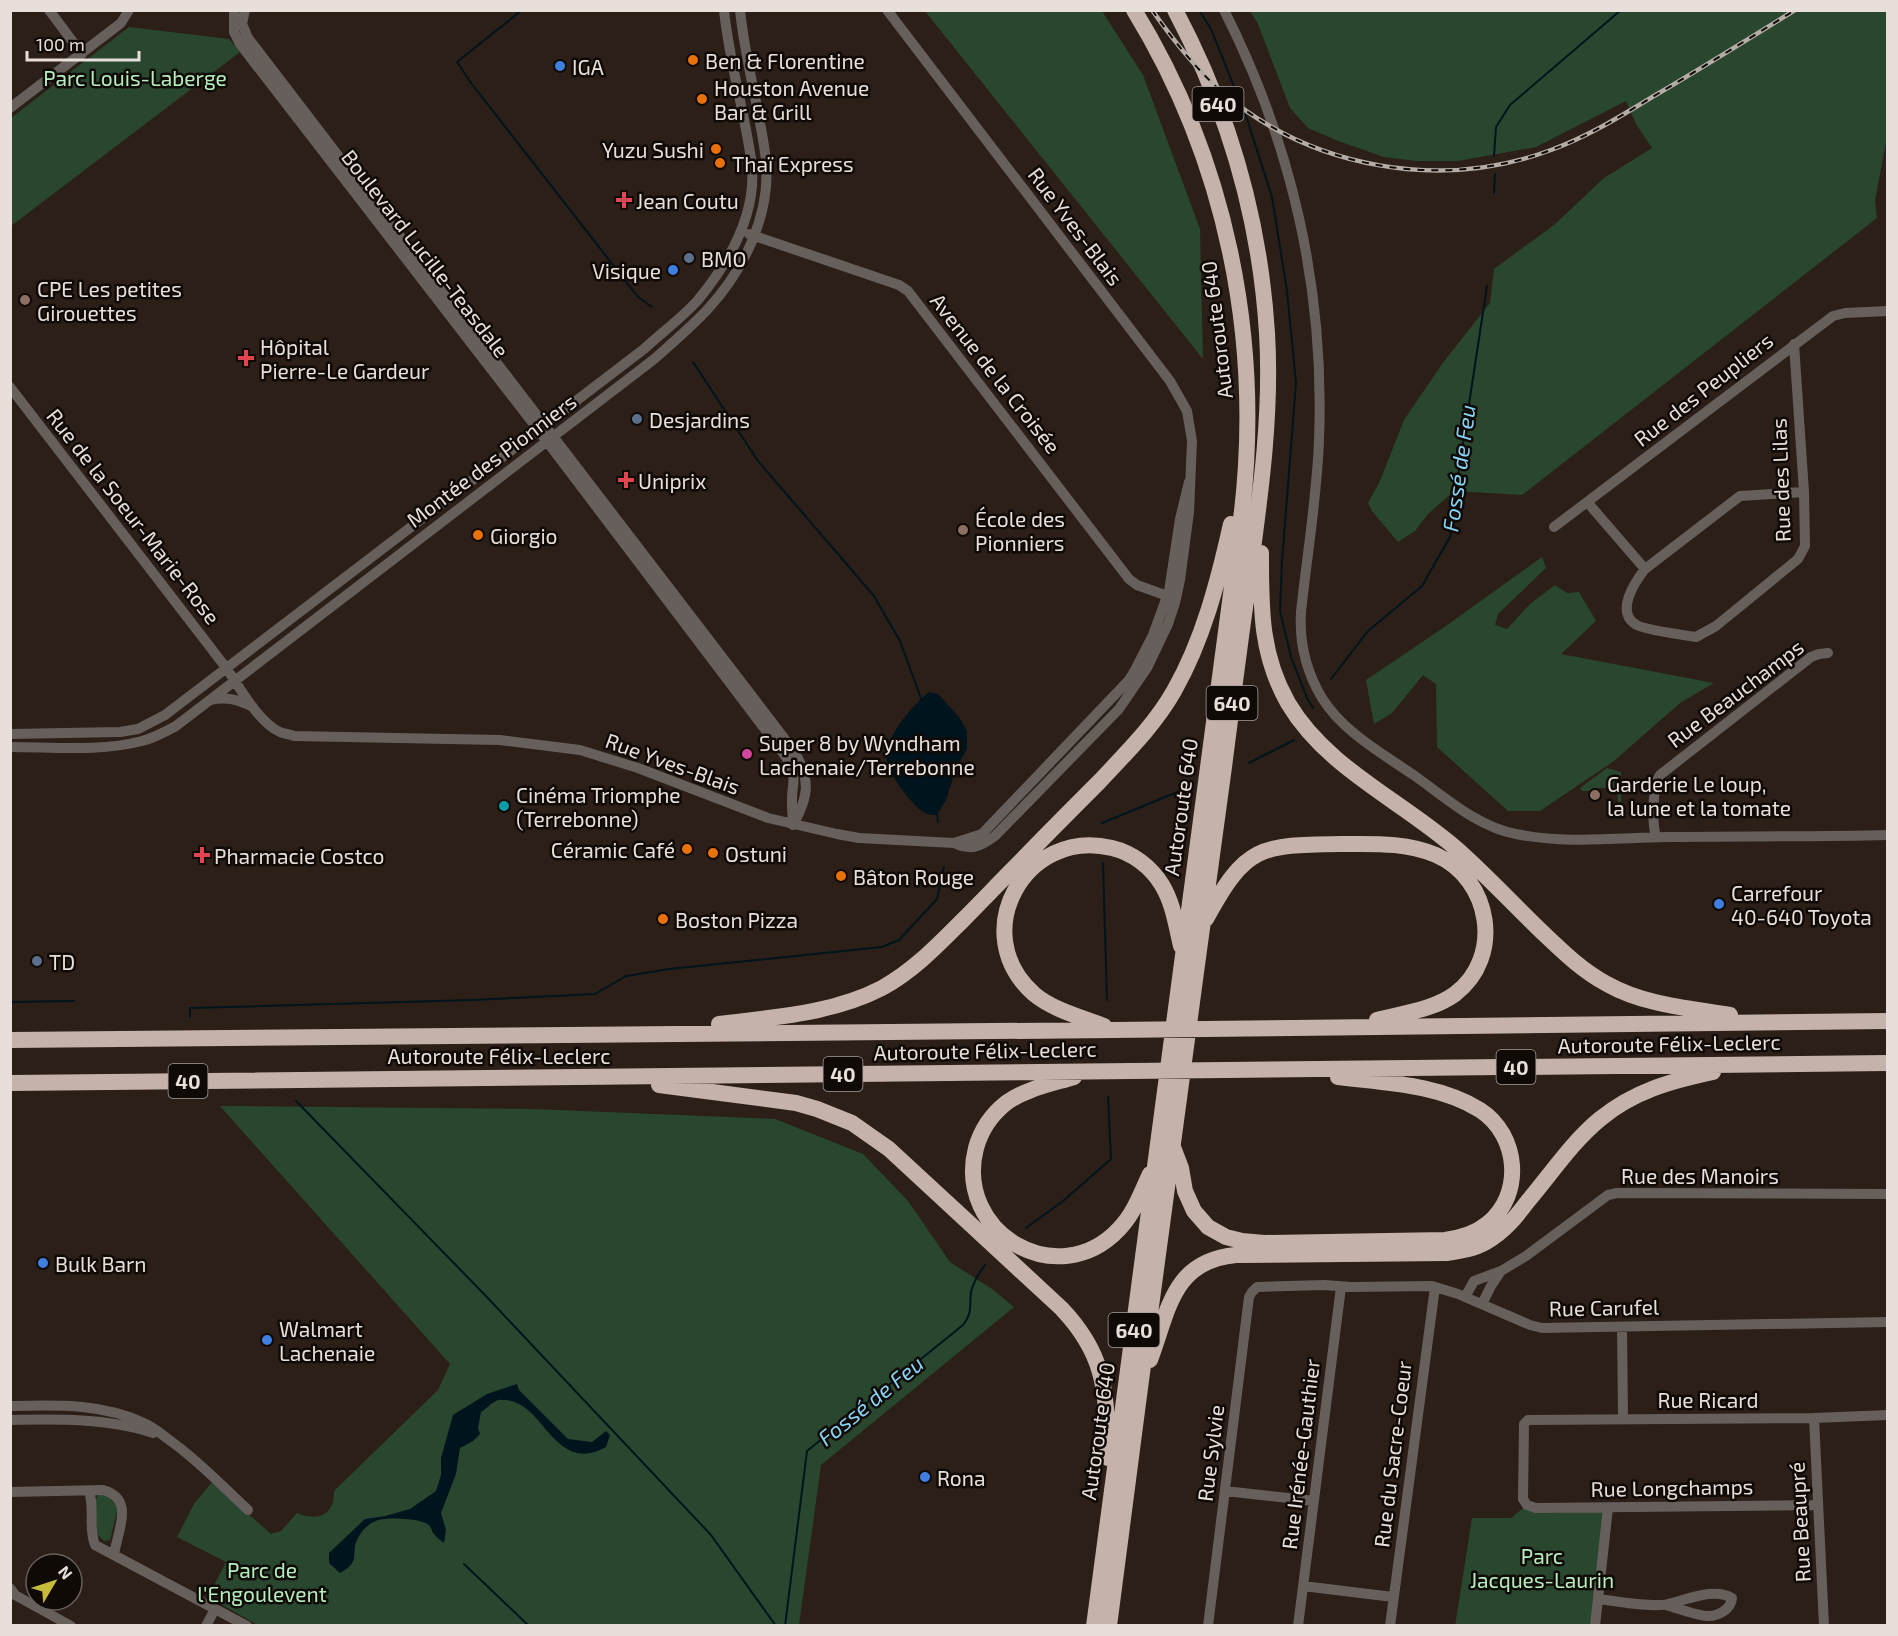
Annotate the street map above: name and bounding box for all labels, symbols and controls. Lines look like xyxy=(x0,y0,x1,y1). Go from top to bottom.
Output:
scale bar xyxy=(27,24,140,62)
text: 100 m xyxy=(36,33,85,55)
place label: Ben & Florentine xyxy=(705,48,865,73)
marker: Ben & Florentine xyxy=(686,53,700,67)
place label: IGA xyxy=(572,54,604,79)
marker: IGA xyxy=(553,59,567,73)
park label: Parc Louis-Laberge xyxy=(43,65,227,90)
place label: Houston Avenue Bar & Grill xyxy=(714,75,869,124)
road number: 640 xyxy=(1192,87,1244,121)
marker: Houston Avenue Bar & Grill xyxy=(695,92,709,106)
place label: Yuzu Sushi xyxy=(602,137,704,162)
marker: Yuzu Sushi xyxy=(709,142,723,156)
street label: Boulevard Lucille-Teasdale xyxy=(337,144,515,362)
place label: Thaï Express xyxy=(732,151,854,176)
marker: Thaï Express xyxy=(713,156,727,170)
street label: Rue Yves-Blais xyxy=(1024,162,1128,290)
place label: Jean Coutu xyxy=(636,188,739,213)
marker: Jean Coutu xyxy=(617,193,631,207)
place label: BMO xyxy=(701,246,746,271)
marker: BMO xyxy=(682,251,696,265)
place label: Visique xyxy=(592,258,661,283)
street label: Autoroute 640 xyxy=(1195,260,1237,400)
marker: Visique xyxy=(666,263,680,277)
place label: CPE Les petites Girouettes xyxy=(37,276,182,325)
street label: Avenue de la Croisée xyxy=(926,288,1066,458)
marker: CPE Les petites Girouettes xyxy=(18,293,32,307)
street label: Rue des Peupliers xyxy=(1629,327,1777,451)
place label: Hôpital Pierre-Le Gardeur xyxy=(260,334,430,383)
marker: Hôpital Pierre-Le Gardeur xyxy=(237,349,255,367)
street label: Montée des Pionniers xyxy=(401,388,581,532)
street label: Rue de la Soeur-Marie-Rose xyxy=(42,403,226,629)
water label: Fossé de Feu xyxy=(1436,403,1480,533)
place label: Desjardins xyxy=(649,407,750,433)
marker: Desjardins xyxy=(630,412,644,426)
street label: Rue des Lilas xyxy=(1765,418,1795,542)
place label: Uniprix xyxy=(638,468,706,493)
marker: Uniprix xyxy=(619,473,633,487)
place label: École des Pionniers xyxy=(975,506,1065,555)
place label: Giorgio xyxy=(490,523,558,548)
marker: École des Pionniers xyxy=(956,523,970,537)
marker: Giorgio xyxy=(471,528,485,542)
street label: Rue Beauchamps xyxy=(1662,634,1808,752)
road number: 640 xyxy=(1206,686,1258,720)
street label: Rue Yves-Blais xyxy=(602,727,744,799)
place label: Super 8 by Wyndham Lachenaie/Terrebonne xyxy=(759,730,975,779)
street label: Autoroute 640 xyxy=(1158,737,1202,877)
marker: Super 8 by Wyndham Lachenaie/Terrebonne xyxy=(740,747,754,761)
place label: Garderie Le loup, la lune et la tomate xyxy=(1607,771,1791,820)
place label: Cinéma Triomphe (Terrebonne) xyxy=(516,782,681,831)
marker: Garderie Le loup, la lune et la tomate xyxy=(1588,788,1602,802)
marker: Cinéma Triomphe (Terrebonne) xyxy=(497,799,511,813)
place label: Céramic Café xyxy=(551,837,675,862)
place label: Ostuni xyxy=(725,841,787,866)
marker: Céramic Café xyxy=(680,842,694,856)
place label: Pharmacie Costco xyxy=(214,843,385,868)
marker: Ostuni xyxy=(706,846,720,860)
marker: Pharmacie Costco xyxy=(195,848,209,862)
place label: Bâton Rouge xyxy=(853,864,974,889)
marker: Bâton Rouge xyxy=(834,869,848,883)
place label: Carrefour 40-640 Toyota xyxy=(1731,880,1872,929)
marker: Carrefour 40-640 Toyota xyxy=(1712,897,1726,911)
place label: Boston Pizza xyxy=(675,907,798,932)
marker: Boston Pizza xyxy=(656,912,670,926)
place label: TD xyxy=(49,949,75,974)
marker: TD xyxy=(30,954,44,968)
street label: Autoroute Félix-Leclerc xyxy=(1557,1029,1781,1057)
street label: Autoroute Félix-Leclerc xyxy=(873,1036,1097,1064)
street label: Autoroute Félix-Leclerc xyxy=(387,1043,611,1068)
road number: 40 xyxy=(1496,1050,1536,1084)
road number: 40 xyxy=(824,1057,862,1091)
road number: 40 xyxy=(168,1064,207,1098)
street label: Rue des Manoirs xyxy=(1621,1163,1779,1188)
place label: Bulk Barn xyxy=(55,1251,147,1276)
marker: Bulk Barn xyxy=(36,1256,50,1270)
street label: Rue Carufel xyxy=(1549,1294,1660,1320)
road number: 640 xyxy=(1108,1313,1160,1347)
place label: Walmart Lachenaie xyxy=(279,1316,375,1365)
marker: Walmart Lachenaie xyxy=(260,1333,274,1347)
water label: Fossé de Feu xyxy=(812,1350,928,1450)
street label: Rue Irénée-Gauthier xyxy=(1276,1357,1324,1551)
street label: Rue du Sacre-Coeur xyxy=(1368,1359,1416,1549)
street label: Autoroute 640 xyxy=(1075,1361,1119,1501)
street label: Rue Ricard xyxy=(1657,1387,1759,1412)
street label: Rue Sylvie xyxy=(1192,1403,1228,1503)
street label: Rue Beaupré xyxy=(1783,1461,1815,1583)
place label: Rona xyxy=(937,1465,986,1490)
marker: Rona xyxy=(918,1470,932,1484)
street label: Rue Longchamps xyxy=(1590,1473,1754,1501)
park label: Parc Jacques-Laurin xyxy=(1470,1543,1614,1592)
north arrow xyxy=(24,1552,84,1612)
park label: Parc de l'Engoulevent xyxy=(197,1557,327,1606)
text: N xyxy=(55,1562,77,1583)

